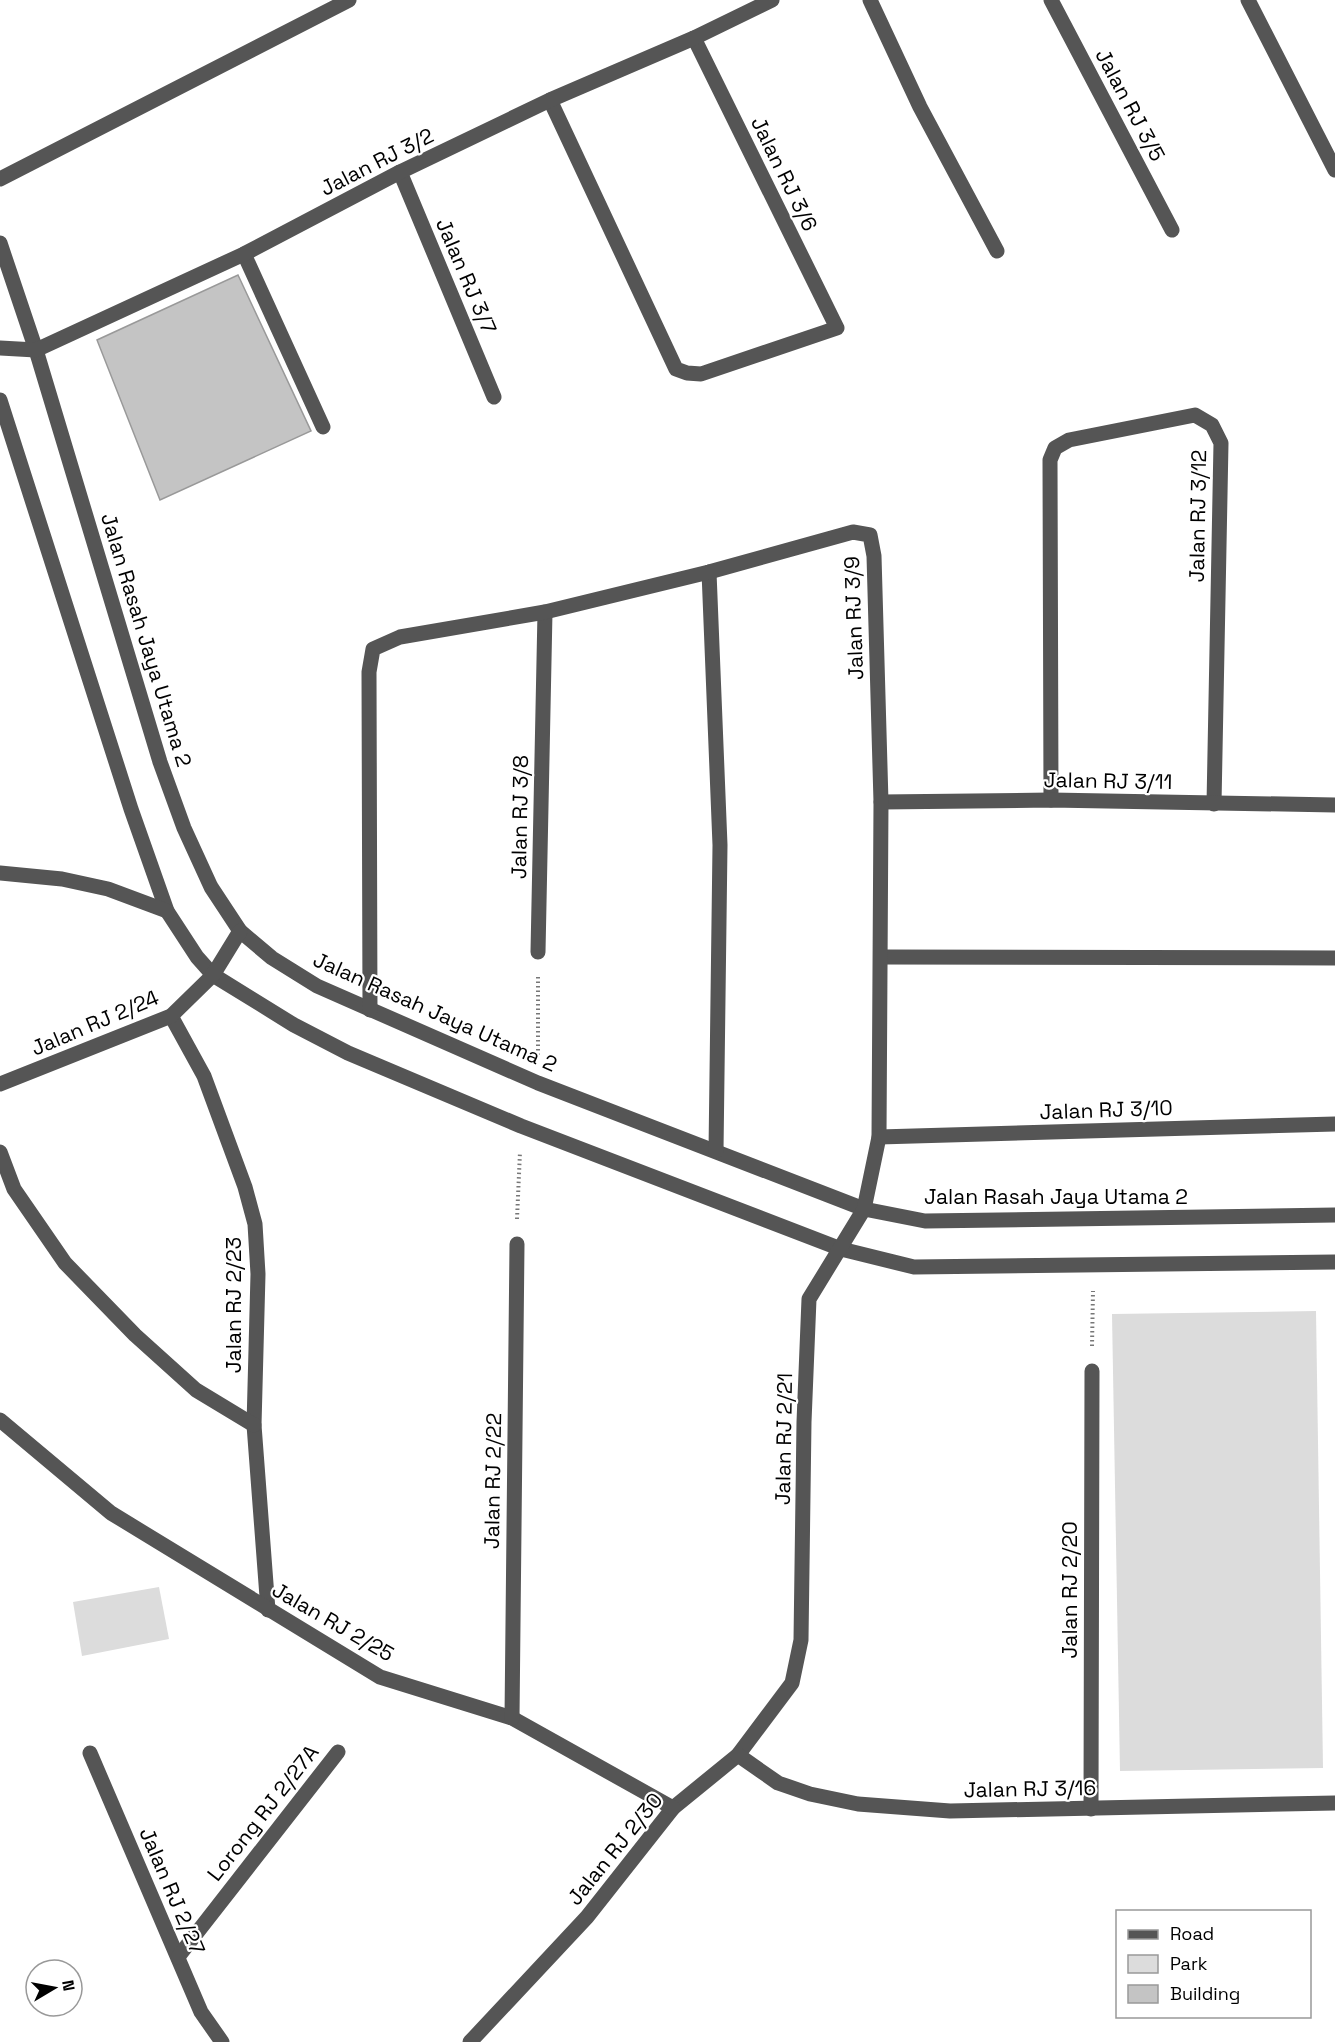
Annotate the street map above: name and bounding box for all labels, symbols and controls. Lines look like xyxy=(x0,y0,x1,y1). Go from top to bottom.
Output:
street label: Jalan RJ 3/5 xyxy=(1089,44,1171,166)
street label: Jalan RJ 3/6 xyxy=(745,112,824,235)
street label: Jalan RJ 3/2 xyxy=(316,121,438,202)
street label: Jalan RJ 3/7 xyxy=(430,214,503,338)
street label: Jalan RJ 3/12 xyxy=(1183,450,1212,582)
street label: Jalan Rasah Jaya Utama 2 xyxy=(95,510,198,770)
street label: Jalan RJ 3/9 xyxy=(838,556,869,680)
street label: Jalan RJ 3/8 xyxy=(505,755,534,879)
street label: Jalan RJ 3/11 xyxy=(1043,766,1173,795)
street label: Jalan Rasah Jaya Utama 2 xyxy=(309,946,561,1078)
street label: Jalan RJ 2/24 xyxy=(27,983,163,1062)
street label: Jalan RJ 3/10 xyxy=(1039,1094,1173,1125)
street label: Jalan Rasah Jaya Utama 2 xyxy=(924,1183,1188,1210)
street label: Jalan RJ 2/23 xyxy=(220,1237,247,1373)
street label: Jalan RJ 2/21 xyxy=(769,1373,798,1505)
street label: Jalan RJ 2/22 xyxy=(478,1413,507,1549)
street label: Jalan RJ 2/20 xyxy=(1056,1521,1083,1659)
street label: Jalan RJ 2/25 xyxy=(267,1576,399,1667)
street label: Lorong RJ 2/27A xyxy=(201,1739,324,1886)
street label: Jalan RJ 3/16 xyxy=(963,1774,1097,1803)
street label: Jalan RJ 2/30 xyxy=(561,1787,668,1911)
street label: Jalan RJ 2/27 xyxy=(134,1823,211,1959)
legend xyxy=(1116,1910,1311,2018)
text: Road xyxy=(1170,1922,1214,1945)
text: Park xyxy=(1170,1952,1208,1975)
north arrow xyxy=(24,1958,84,2018)
text: N xyxy=(57,1978,80,1993)
text: Building xyxy=(1170,1982,1240,2005)

